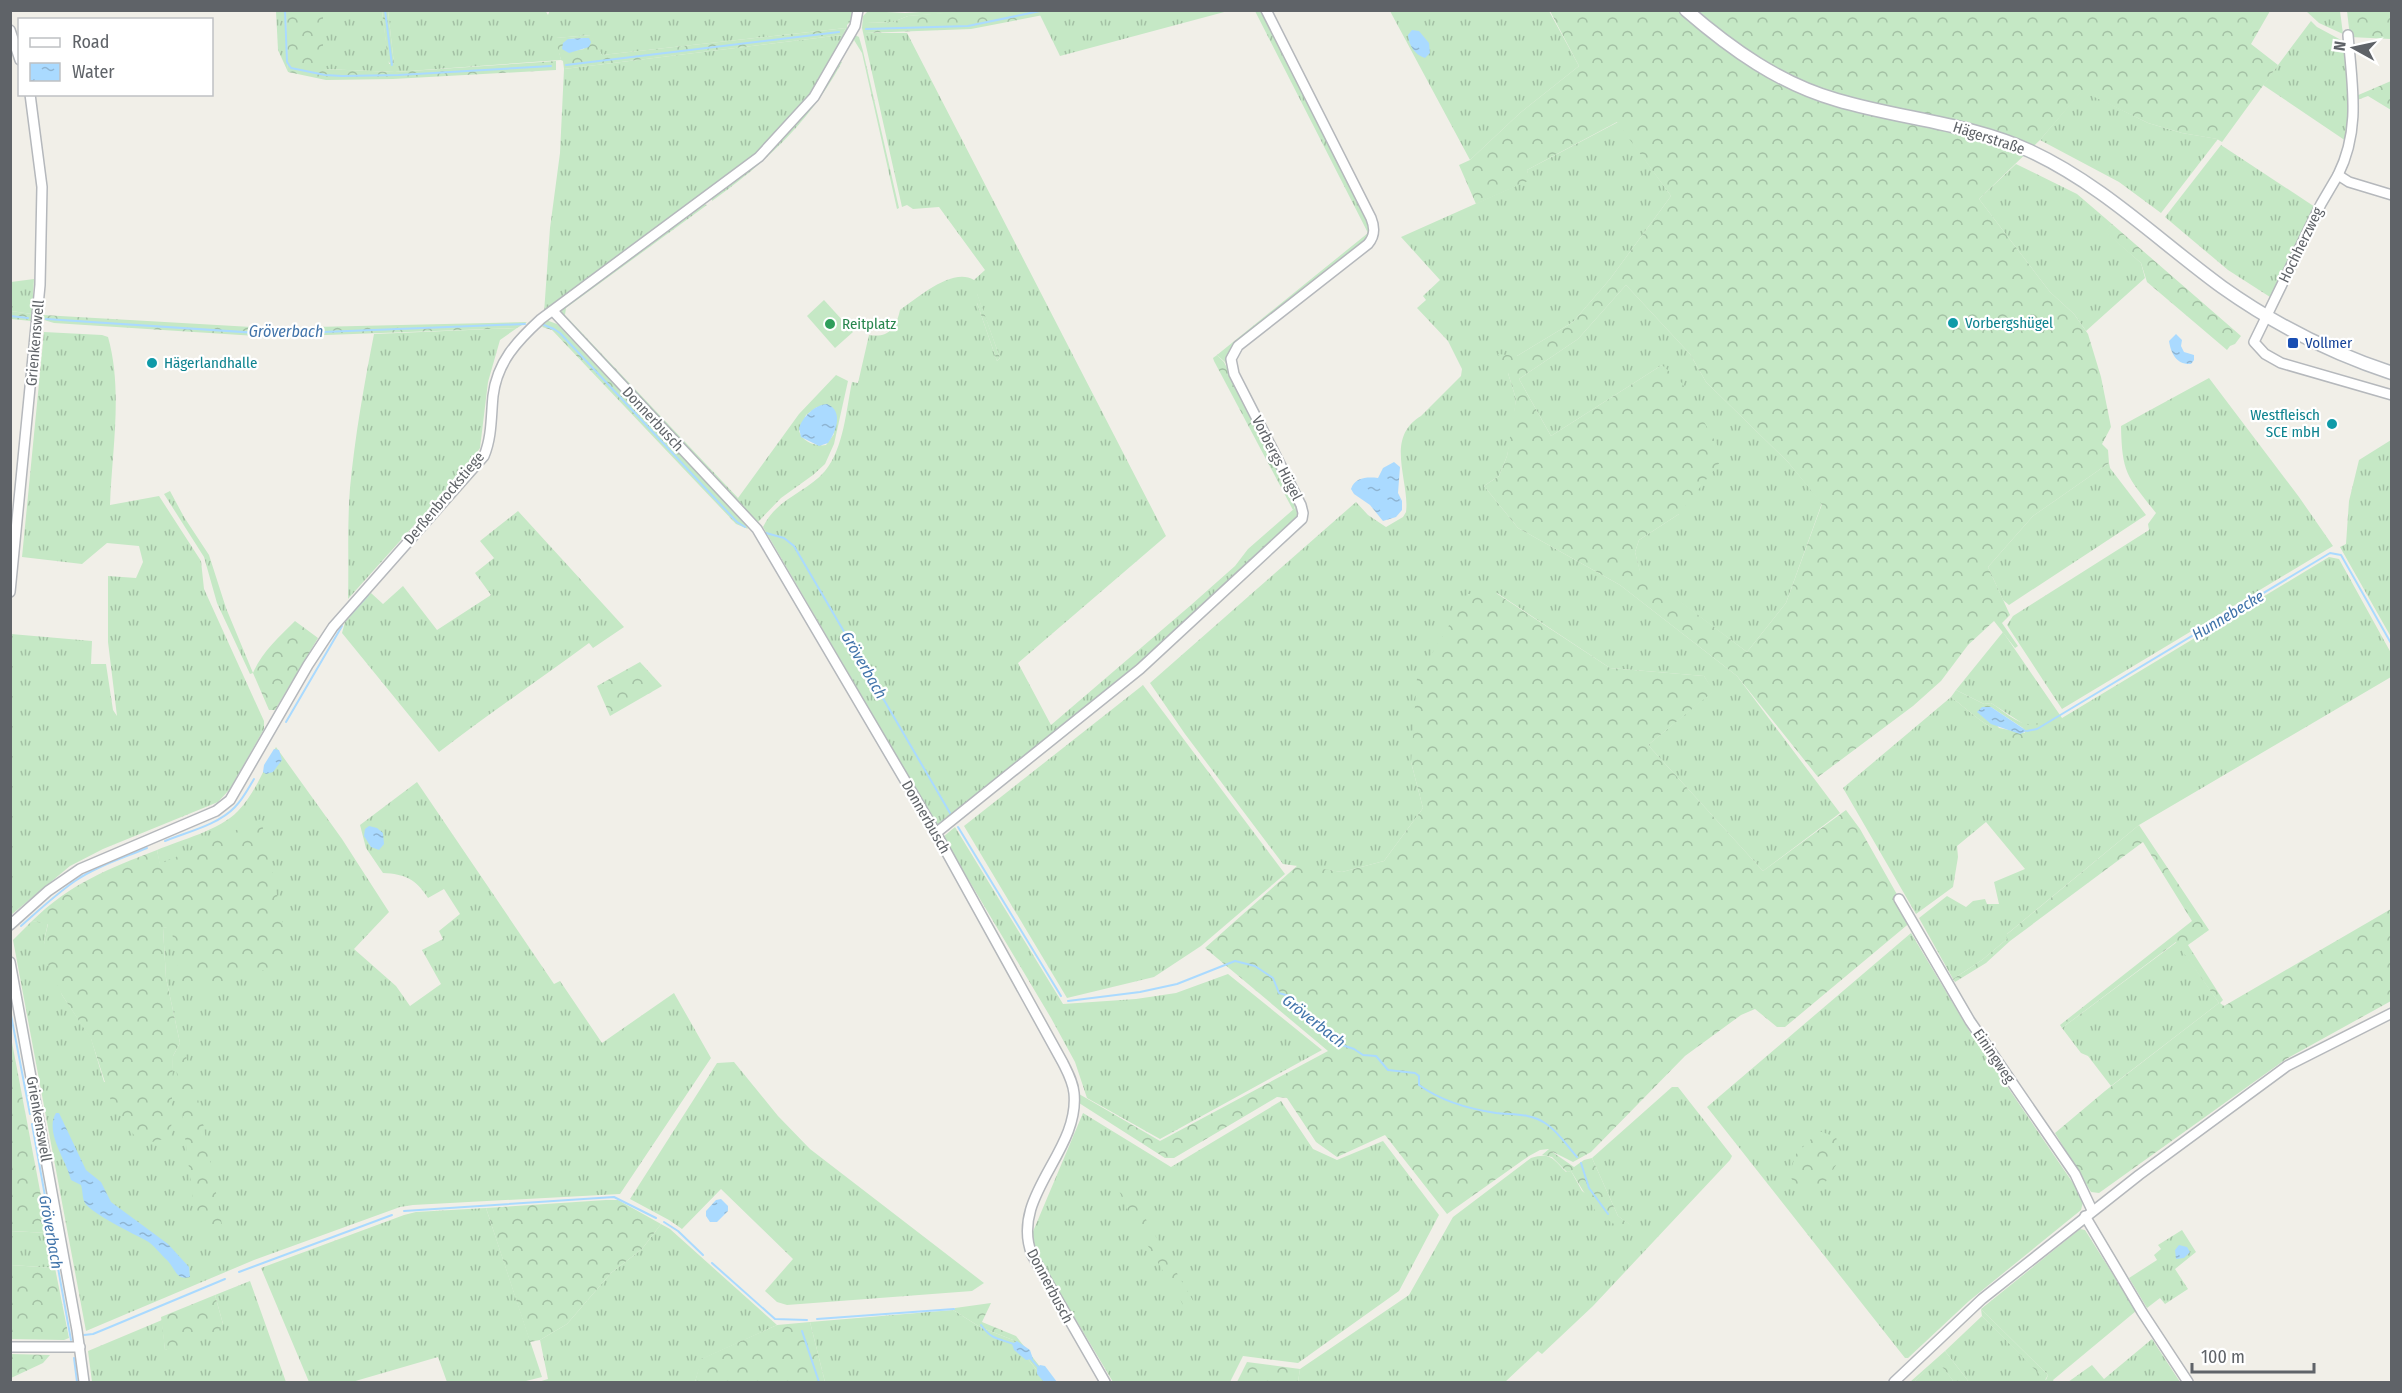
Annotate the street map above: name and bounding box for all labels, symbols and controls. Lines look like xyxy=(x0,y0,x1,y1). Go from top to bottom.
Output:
legend xyxy=(18,18,213,96)
north arrow xyxy=(2324,18,2384,78)
text: Road xyxy=(72,31,109,53)
text: N xyxy=(2330,40,2350,52)
text: Water xyxy=(72,61,115,83)
street label: Hägerstraße xyxy=(1951,118,2027,158)
street label: Hochherzweg xyxy=(2275,204,2327,286)
street label: Grienkenswell xyxy=(22,299,48,387)
place label: Vorbergshügel xyxy=(1965,314,2053,332)
place label: Reitplatz xyxy=(842,315,896,333)
marker: Vorbergshügel xyxy=(1946,316,1960,330)
marker: Reitplatz xyxy=(823,317,837,331)
water label: Gröverbach xyxy=(249,322,323,341)
place label: Vollmer xyxy=(2305,334,2353,352)
marker: Vollmer xyxy=(2286,336,2300,350)
place label: Hägerlandhalle xyxy=(164,354,257,372)
marker: Hägerlandhalle xyxy=(145,356,159,370)
street label: Donnerbusch xyxy=(619,383,687,455)
place label: Westfleisch SCE mbH xyxy=(2250,406,2320,441)
street label: Vorbergs Hügel xyxy=(1248,413,1306,503)
marker: Westfleisch SCE mbH xyxy=(2325,417,2339,431)
street label: Derßenbrockstiege xyxy=(400,448,488,548)
water label: Hunnebecke xyxy=(2189,586,2268,644)
water label: Gröverbach xyxy=(837,628,891,702)
street label: Donnerbusch xyxy=(898,777,954,857)
water label: Gröverbach xyxy=(1279,991,1349,1051)
street label: Einingweg xyxy=(1969,1025,2019,1087)
street label: Grienkenswell xyxy=(23,1075,55,1163)
water label: Gröverbach xyxy=(35,1194,67,1270)
street label: Donnerbusch xyxy=(1023,1246,1077,1326)
scale bar xyxy=(2192,1336,2314,1374)
text: 100 m xyxy=(2201,1346,2245,1368)

